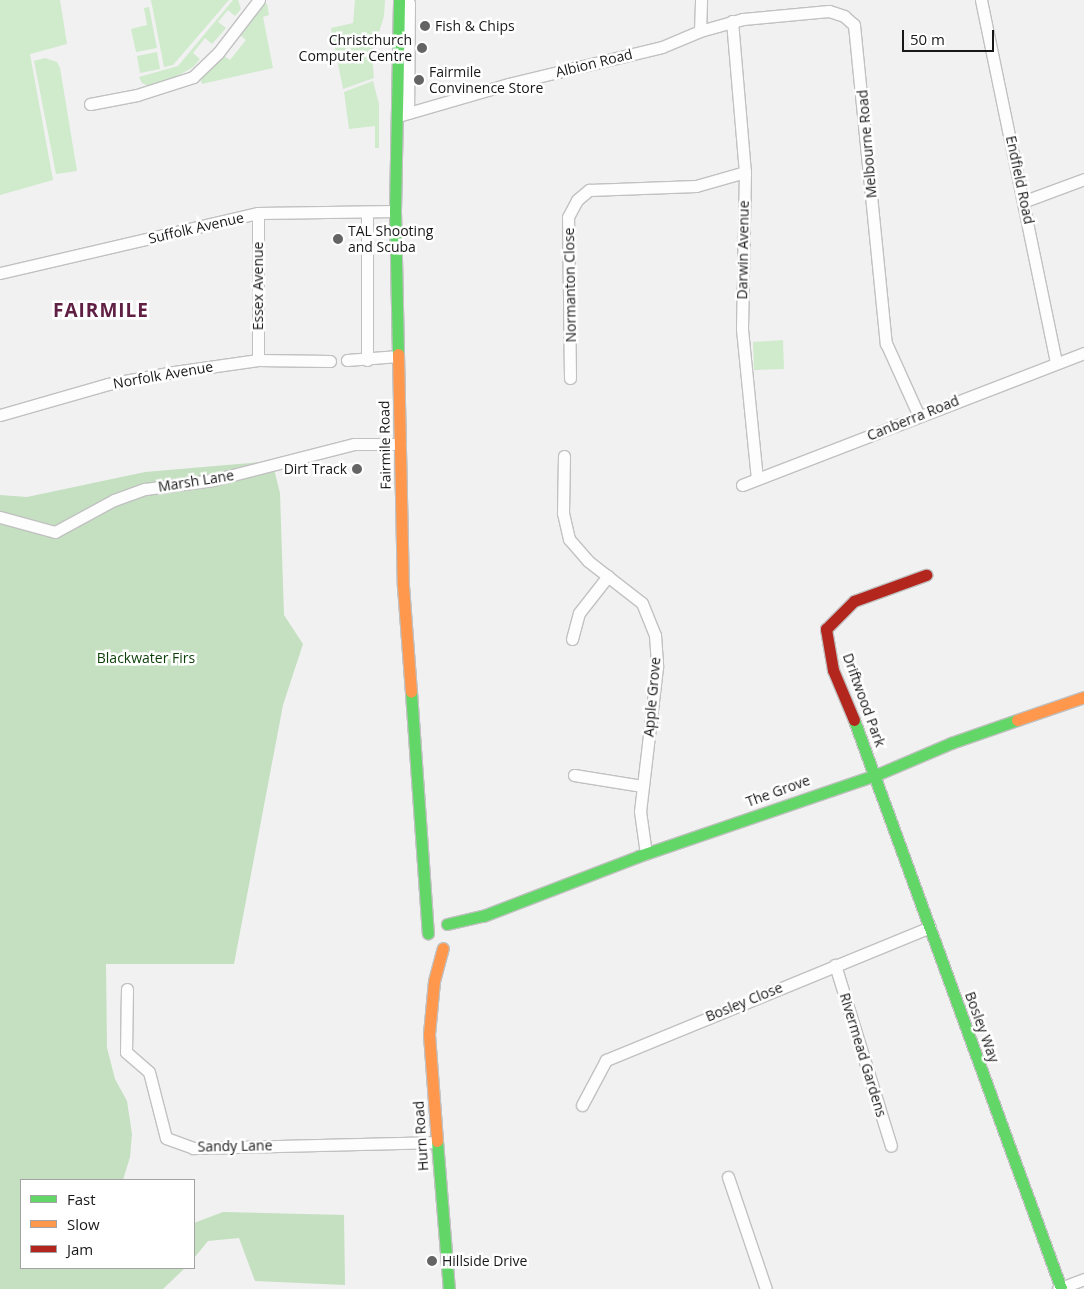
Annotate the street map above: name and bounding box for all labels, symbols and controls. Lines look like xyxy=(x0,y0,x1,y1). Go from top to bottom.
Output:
place label: Fish & Chips xyxy=(435,18,515,34)
marker: Fish & Chips xyxy=(419,20,431,32)
scale bar xyxy=(904,20,996,52)
text: 50 m xyxy=(910,29,945,49)
place label: Christchurch Computer Centre xyxy=(299,32,412,64)
marker: Christchurch Computer Centre xyxy=(416,42,428,54)
street label: Albion Road xyxy=(554,45,634,81)
place label: Fairmile Convinence Store xyxy=(429,64,543,96)
marker: Fairmile Convinence Store xyxy=(413,74,425,86)
street label: Melbourne Road xyxy=(854,89,880,199)
street label: Endfield Road xyxy=(1002,134,1038,226)
street label: Darwin Avenue xyxy=(734,200,752,300)
street label: Suffolk Avenue xyxy=(147,209,245,247)
place label: TAL Shooting and Scuba xyxy=(348,223,433,256)
street label: Normanton Close xyxy=(561,227,579,343)
marker: TAL Shooting and Scuba xyxy=(332,233,344,245)
street label: Essex Avenue xyxy=(250,242,266,330)
district label: FAIRMILE xyxy=(52,300,150,322)
street label: Norfolk Avenue xyxy=(112,358,214,392)
street label: Canberra Road xyxy=(864,392,962,444)
street label: Fairmile Road xyxy=(376,400,394,490)
place label: Dirt Track xyxy=(284,461,347,477)
marker: Dirt Track xyxy=(351,463,363,475)
street label: Marsh Lane xyxy=(157,467,235,495)
park label: Blackwater Firs xyxy=(97,650,195,666)
street label: Driftwood Park xyxy=(839,651,889,749)
street label: Apple Grove xyxy=(640,656,664,738)
street label: The Grove xyxy=(744,772,812,810)
street label: Bosley Close xyxy=(703,979,785,1025)
street label: Bosley Way xyxy=(961,989,1003,1065)
street label: Rivermead Gardens xyxy=(836,991,890,1119)
street label: Hurn Road xyxy=(410,1100,432,1172)
street label: Sandy Lane xyxy=(197,1137,273,1155)
legend xyxy=(20,1179,195,1269)
text: Fast xyxy=(67,1189,96,1209)
text: Slow xyxy=(67,1214,100,1234)
text: Jam xyxy=(67,1239,93,1259)
place label: Hillside Drive xyxy=(442,1253,527,1269)
marker: Hillside Drive xyxy=(426,1255,438,1267)

